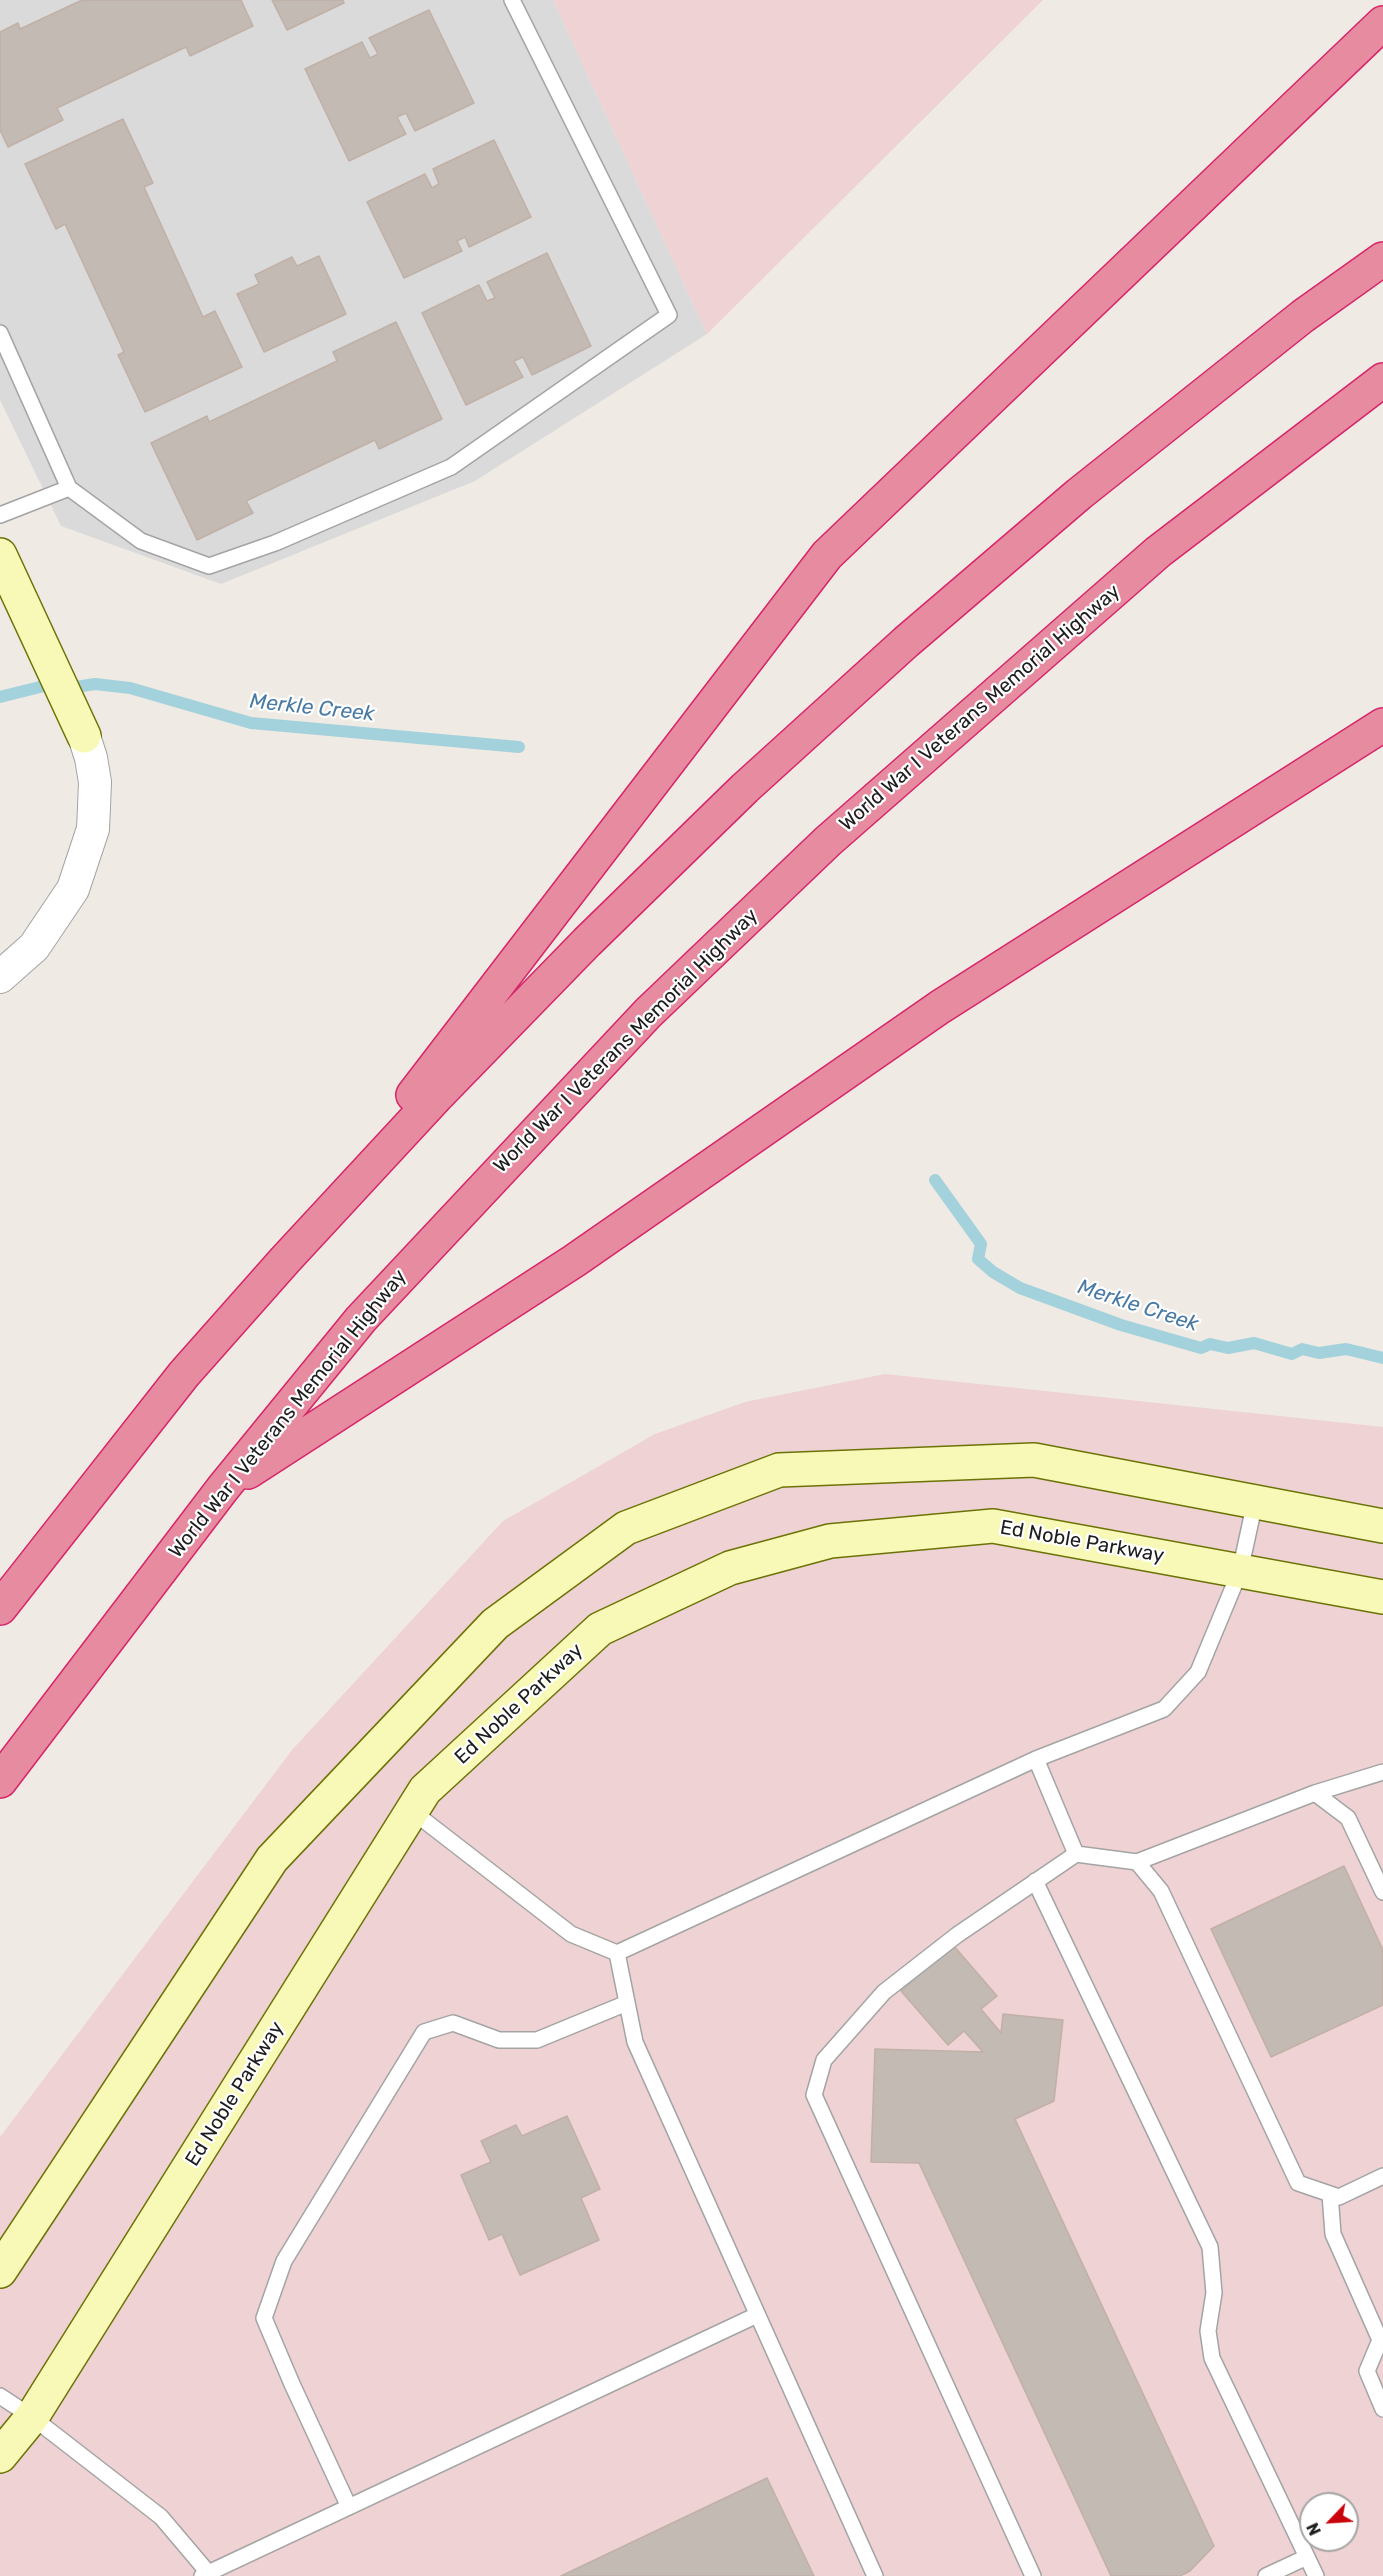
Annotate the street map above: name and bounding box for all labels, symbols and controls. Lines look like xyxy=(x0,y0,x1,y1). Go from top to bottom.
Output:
street label: World War I Veterans Memorial Highway xyxy=(835,580,1125,836)
water label: Merkle Creek xyxy=(248,689,376,727)
street label: World War I Veterans Memorial Highway xyxy=(489,904,763,1178)
street label: World War I Veterans Memorial Highway xyxy=(164,1265,412,1563)
water label: Merkle Creek xyxy=(1074,1275,1202,1337)
street label: Ed Noble Parkway xyxy=(998,1516,1166,1568)
street label: Ed Noble Parkway xyxy=(450,1639,588,1769)
street label: Ed Noble Parkway xyxy=(181,2017,289,2171)
north arrow xyxy=(1299,2492,1359,2552)
text: N xyxy=(1303,2520,1325,2538)

